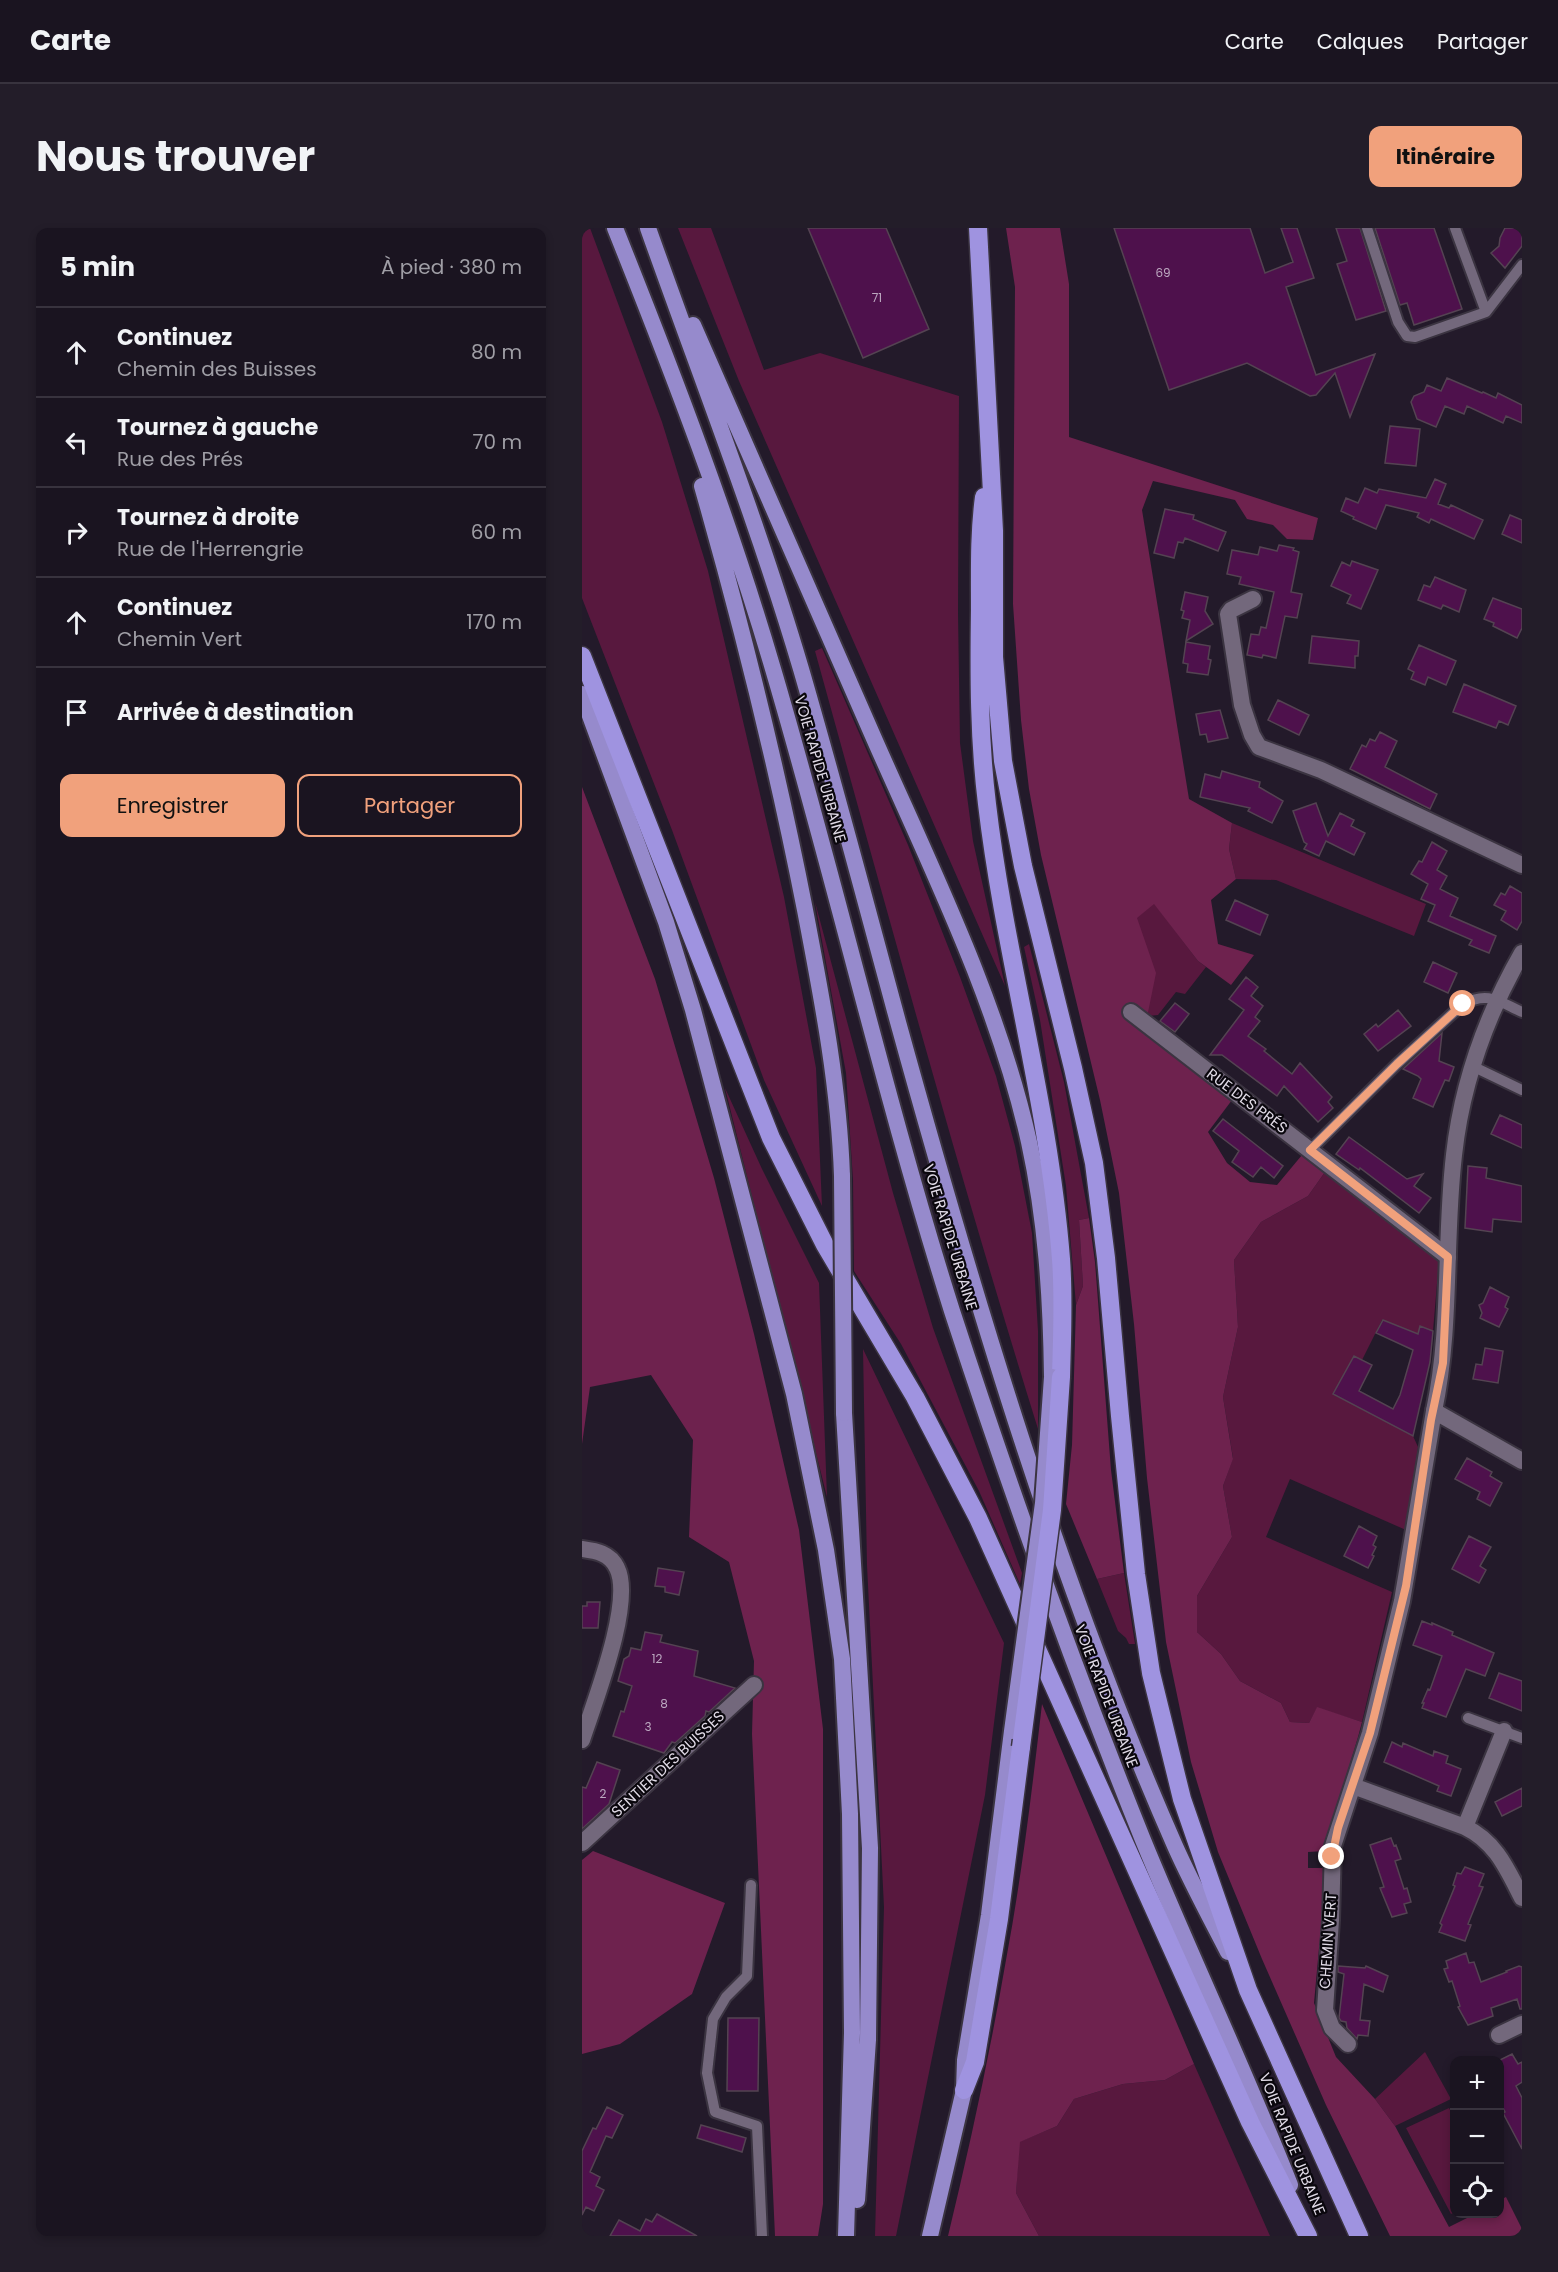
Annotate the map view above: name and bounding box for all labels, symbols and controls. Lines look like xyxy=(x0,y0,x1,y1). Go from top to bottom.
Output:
text: Carte xyxy=(30,21,111,60)
text: Carte xyxy=(1225,27,1284,56)
text: Calques xyxy=(1317,27,1404,56)
text: Partager xyxy=(1437,27,1528,56)
button: Itinéraire xyxy=(1369,126,1522,187)
text: Nous trouver xyxy=(36,127,315,186)
text: 5 min xyxy=(60,249,135,285)
text: À pied · 380 m xyxy=(381,253,522,281)
house number: 69 xyxy=(1155,264,1171,281)
house number: 71 xyxy=(872,289,882,306)
text: Continuez xyxy=(117,322,232,353)
icon: ahead xyxy=(60,336,93,369)
text: 80 m xyxy=(471,338,522,366)
text: Chemin des Buisses xyxy=(117,355,317,383)
text: Tournez à gauche xyxy=(117,412,318,443)
icon: left xyxy=(60,426,93,459)
text: 70 m xyxy=(473,428,522,456)
text: Rue des Prés xyxy=(117,445,243,473)
text: Tournez à droite xyxy=(117,502,299,533)
icon: right xyxy=(60,516,93,549)
text: 60 m xyxy=(471,518,522,546)
text: Rue de l'Herrengrie xyxy=(117,535,304,563)
text: Continuez xyxy=(117,592,232,623)
icon: ahead xyxy=(60,606,93,639)
text: 170 m xyxy=(466,608,522,636)
text: Chemin Vert xyxy=(117,625,242,653)
street label: VOIE RAPIDE URBAINE xyxy=(789,693,851,845)
icon: arrive xyxy=(60,696,93,729)
text: Arrivée à destination xyxy=(117,697,354,728)
button: Enregistrer xyxy=(60,774,285,837)
button: Partager xyxy=(297,774,522,837)
route start xyxy=(1449,990,1475,1016)
street label: RUE DES PRÉS xyxy=(1202,1063,1292,1138)
street label: VOIE RAPIDE URBAINE xyxy=(918,1161,983,1312)
street label: VOIE RAPIDE URBAINE xyxy=(1069,1621,1143,1770)
house number: 12 xyxy=(652,1650,662,1667)
house number: 8 xyxy=(660,1695,668,1712)
street label: SENTIER DES BUISSES xyxy=(606,1706,729,1822)
house number: 3 xyxy=(644,1718,652,1735)
house number: 2 xyxy=(600,1785,607,1802)
route end xyxy=(1318,1843,1344,1869)
street label: CHEMIN VERT xyxy=(1314,1892,1341,1990)
map controls xyxy=(1450,2056,1504,2218)
button: + xyxy=(1450,2056,1504,2110)
street label: VOIE RAPIDE URBAINE xyxy=(1254,2070,1331,2218)
button: − xyxy=(1450,2110,1504,2164)
button: locate xyxy=(1450,2164,1504,2218)

